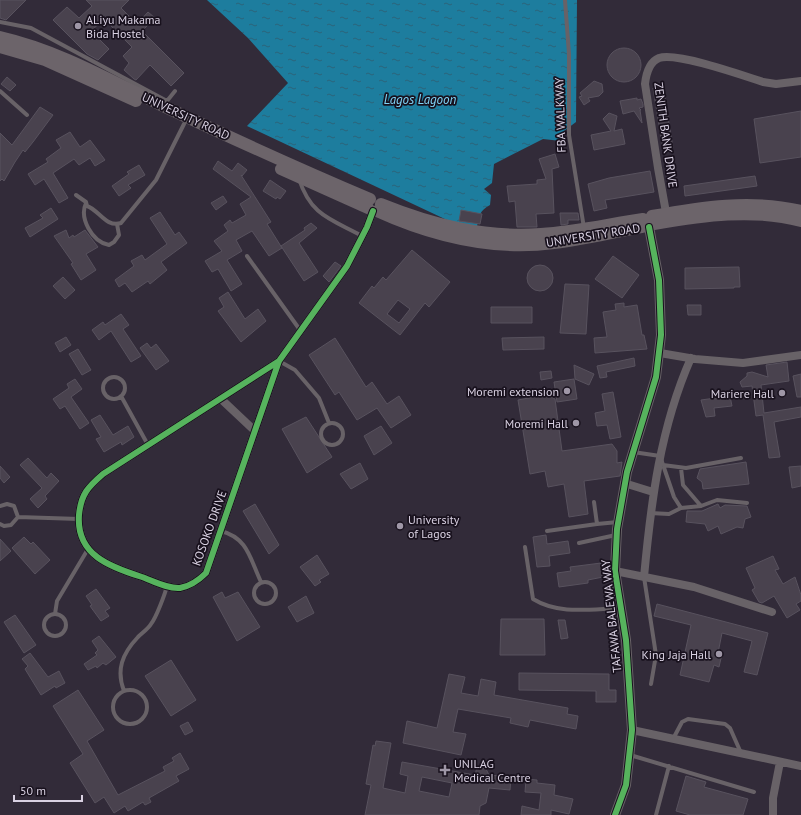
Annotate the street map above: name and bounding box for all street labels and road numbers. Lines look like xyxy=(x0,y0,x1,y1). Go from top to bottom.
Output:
street label: FBA WALKWAY xyxy=(551,77,569,153)
street label: ZENITH BANK DRIVE xyxy=(651,81,681,189)
street label: UNIVERSITY ROAD xyxy=(140,89,232,143)
street label: UNIVERSITY ROAD xyxy=(545,220,641,250)
street label: KOSOKO DRIVE xyxy=(188,488,230,568)
street label: TAFAWA BALEWA WAY xyxy=(598,559,624,673)

